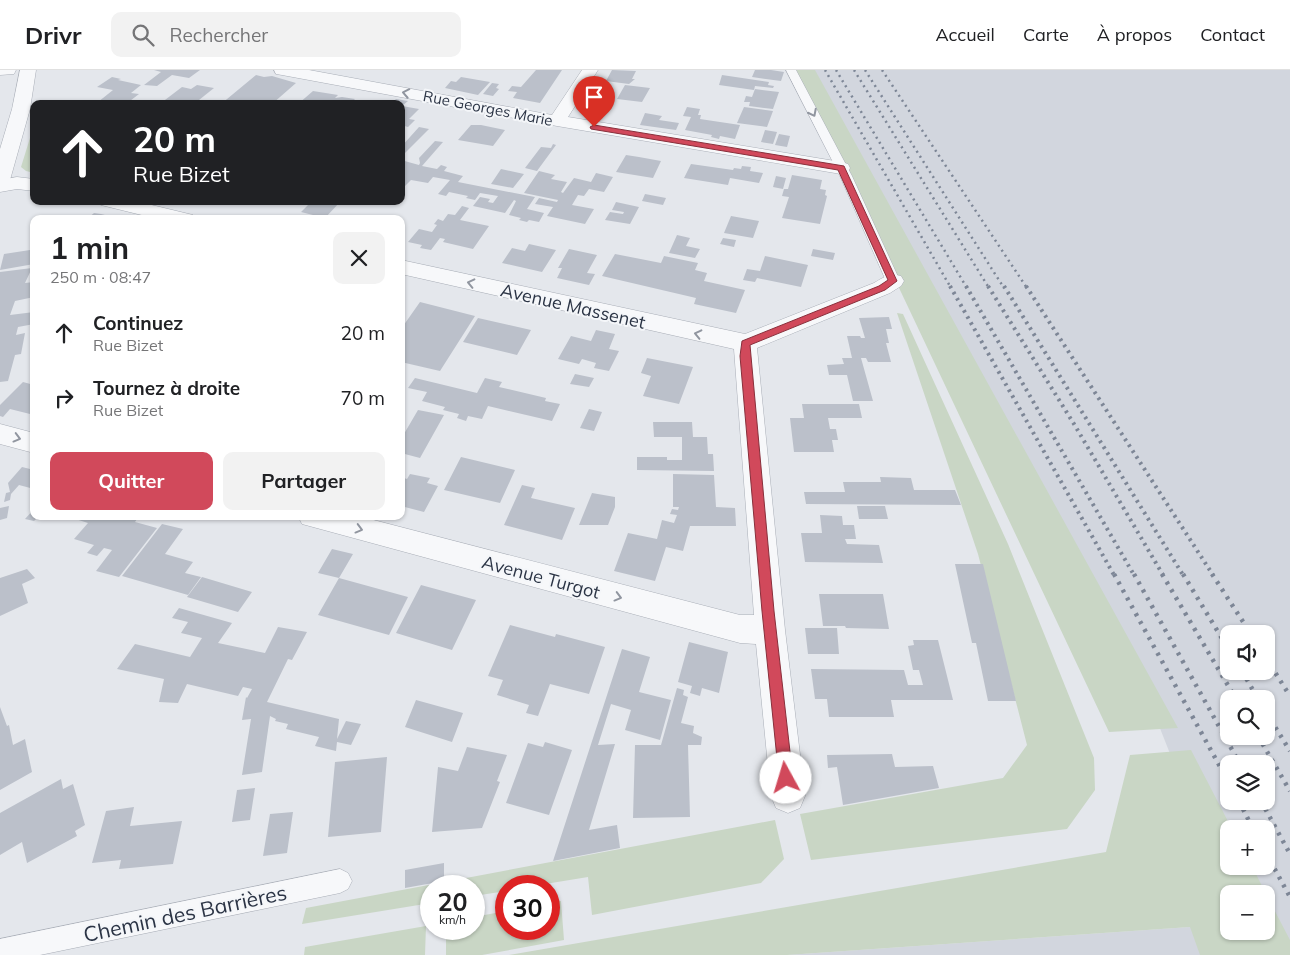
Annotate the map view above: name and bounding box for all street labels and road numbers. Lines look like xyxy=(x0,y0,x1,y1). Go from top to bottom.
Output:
street label: Rue Georges Marie xyxy=(422,86,554,130)
street label: Avenue Massenet xyxy=(498,278,648,334)
street label: Avenue Turgot xyxy=(480,550,602,604)
street label: Chemin des Barrières xyxy=(81,879,289,947)

